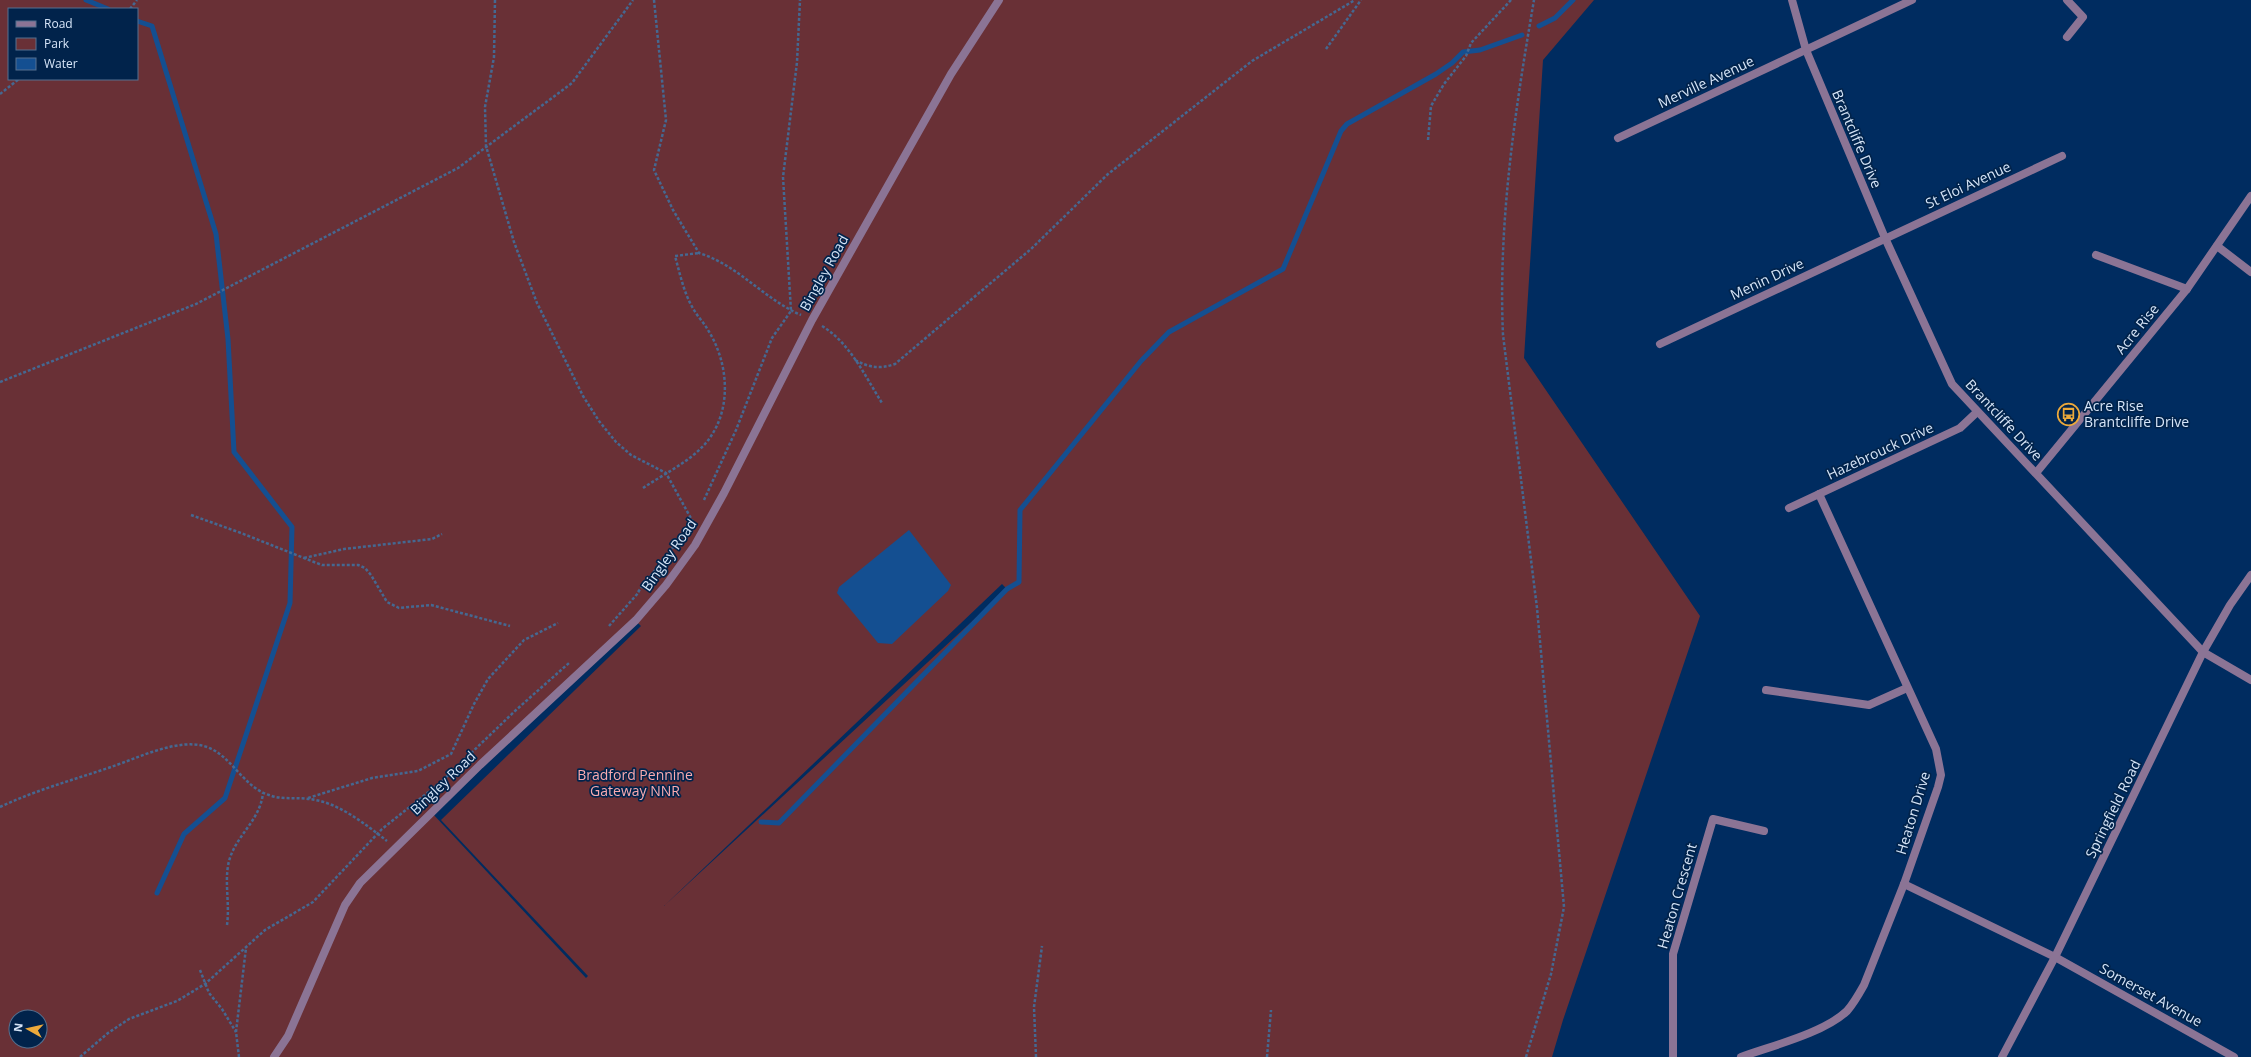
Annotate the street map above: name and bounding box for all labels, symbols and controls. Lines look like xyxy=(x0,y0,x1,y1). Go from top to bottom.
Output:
legend xyxy=(8,8,138,80)
text: Road xyxy=(44,15,73,32)
text: Park xyxy=(44,35,70,52)
street label: Merville Avenue xyxy=(1655,51,1757,112)
text: Water xyxy=(44,55,78,72)
street label: Brantcliffe Drive xyxy=(1828,87,1887,191)
street label: St Eloi Avenue xyxy=(1922,156,2014,213)
street label: Bingley Road xyxy=(795,231,852,314)
street label: Menin Drive xyxy=(1727,253,1807,304)
street label: Acre Rise xyxy=(2111,299,2163,358)
street label: Brantcliffe Drive xyxy=(1962,375,2047,465)
place label: Acre Rise Brantcliffe Drive xyxy=(2084,396,2189,431)
bus stop icon: Acre Rise Brantcliffe Drive xyxy=(2056,401,2082,427)
street label: Hazebrouck Drive xyxy=(1823,417,1936,484)
street label: Bingley Road xyxy=(637,515,701,595)
street label: Bingley Road xyxy=(406,747,480,819)
street label: Springfield Road xyxy=(2081,757,2145,861)
park label: Bradford Pennine Gateway NNR xyxy=(577,765,693,800)
street label: Heaton Drive xyxy=(1891,769,1934,857)
street label: Heaton Crescent xyxy=(1652,841,1701,951)
street label: Somerset Avenue xyxy=(2097,958,2206,1031)
north arrow xyxy=(8,1009,48,1049)
text: N xyxy=(10,1022,26,1033)

